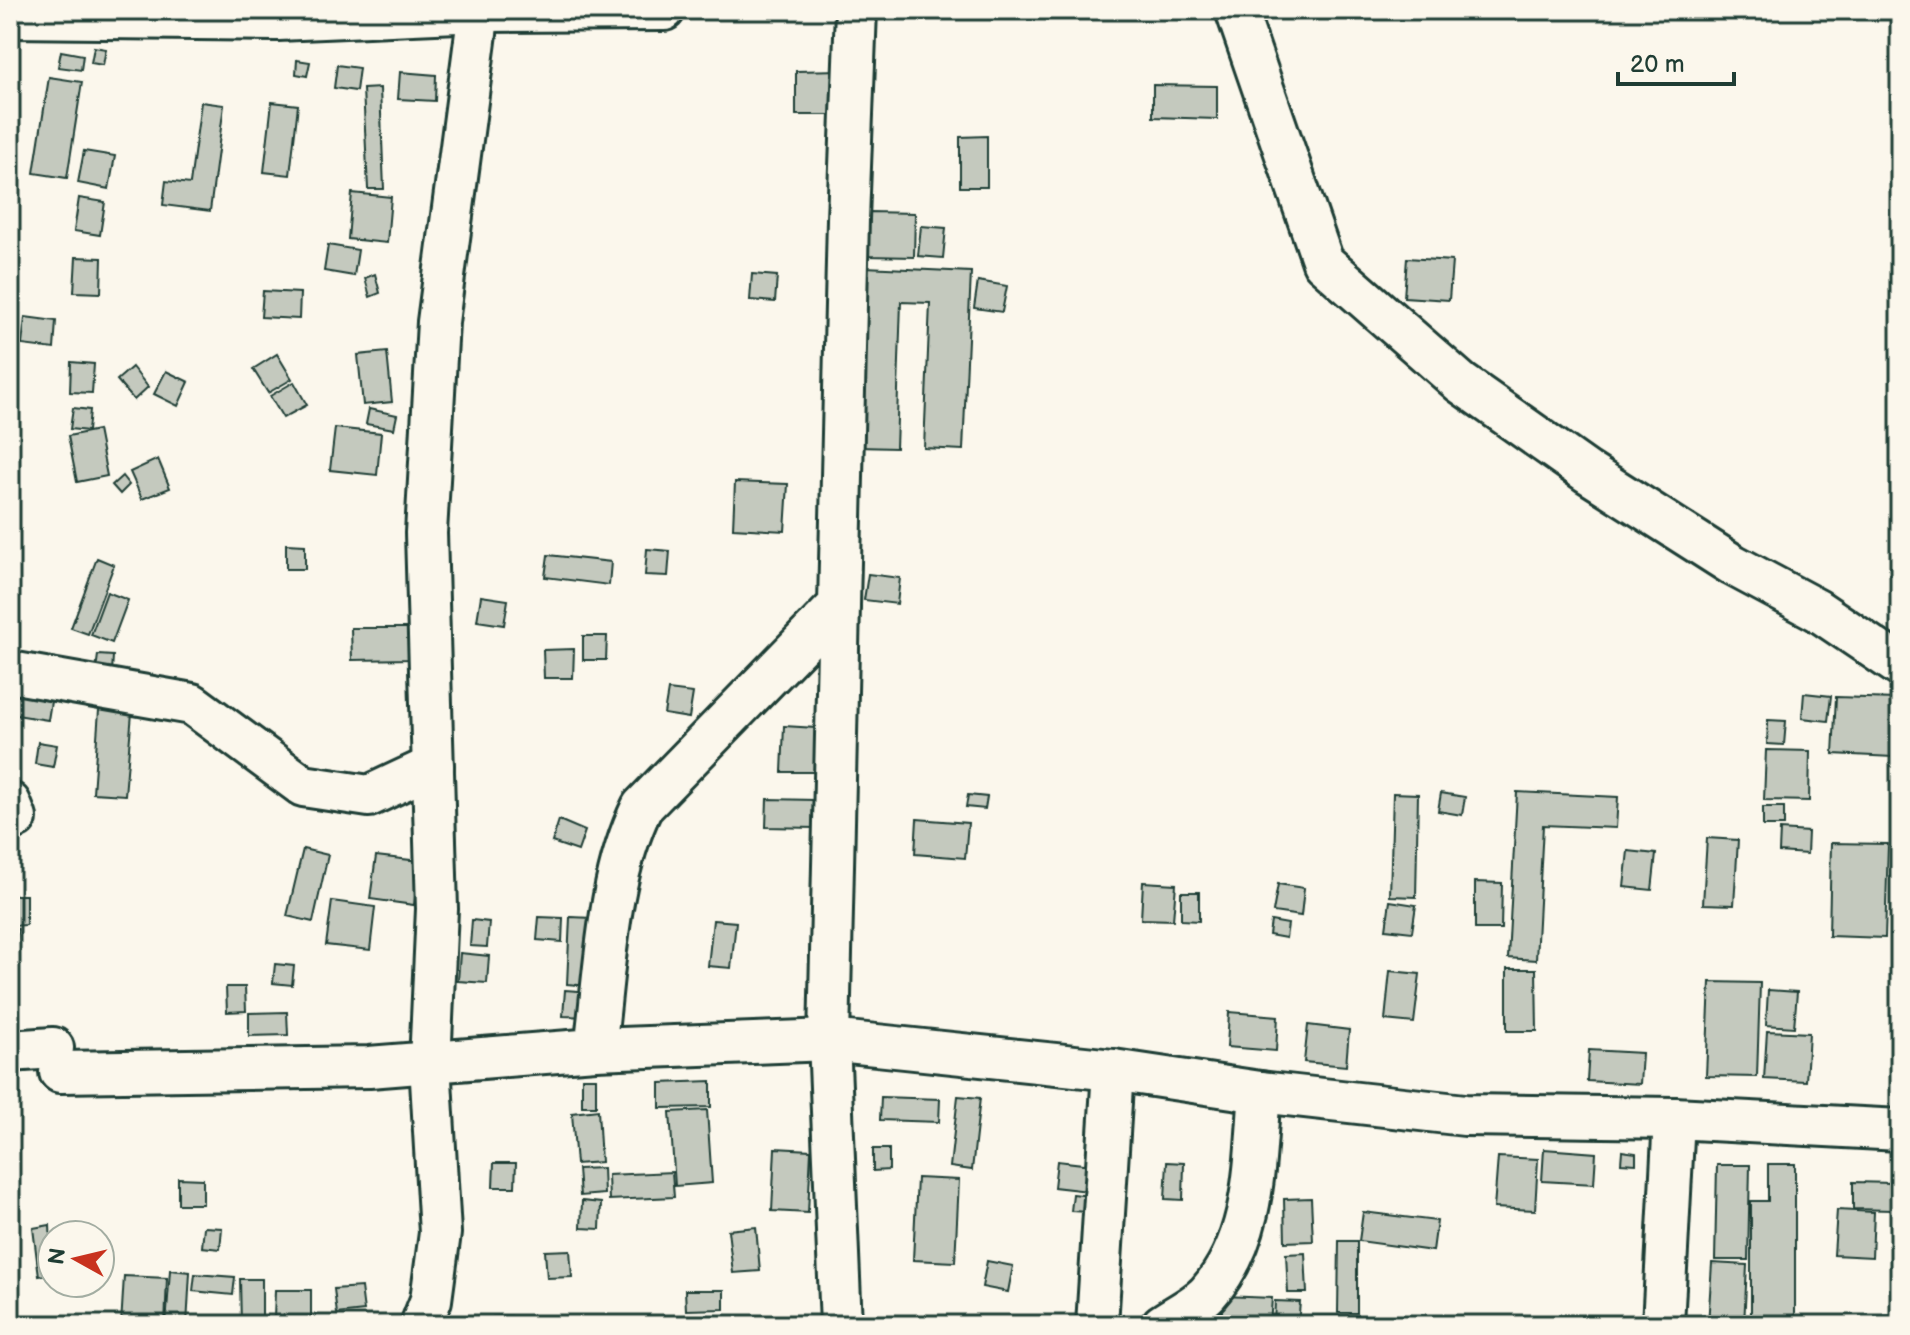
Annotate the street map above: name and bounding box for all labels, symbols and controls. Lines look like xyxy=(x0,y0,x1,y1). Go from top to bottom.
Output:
scale bar xyxy=(1618,36,1734,86)
text: 20 m xyxy=(1630,50,1685,79)
north arrow xyxy=(36,1219,116,1299)
text: N xyxy=(43,1246,72,1266)

